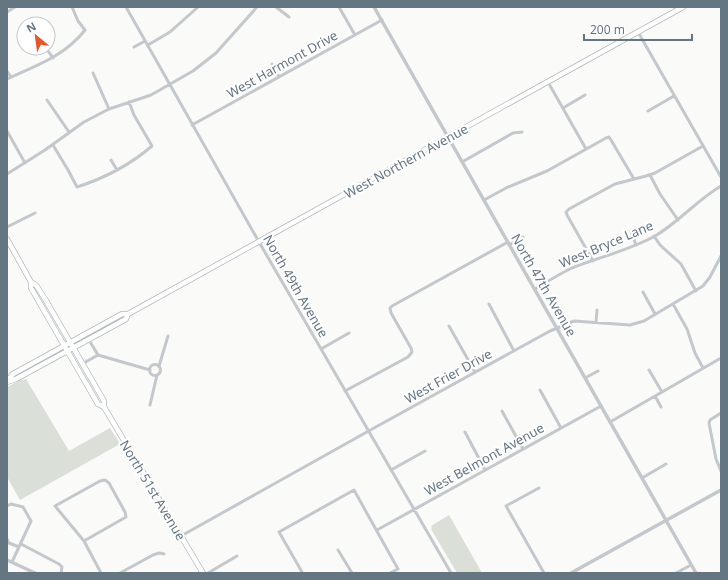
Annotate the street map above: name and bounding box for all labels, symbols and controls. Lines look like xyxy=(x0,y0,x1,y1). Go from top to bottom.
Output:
north arrow xyxy=(16,16,56,56)
scale bar xyxy=(584,16,692,42)
text: N xyxy=(23,18,38,36)
text: 200 m xyxy=(590,21,625,38)
street label: West Harmont Drive xyxy=(223,26,341,102)
street label: West Northern Avenue xyxy=(341,119,471,203)
street label: West Bryce Lane xyxy=(556,216,656,272)
street label: North 47th Avenue xyxy=(507,230,581,340)
street label: North 49th Avenue xyxy=(259,231,333,341)
street label: West Frier Drive xyxy=(401,345,495,407)
street label: West Belmont Avenue xyxy=(421,419,547,499)
street label: North 51st Avenue xyxy=(116,436,190,544)

